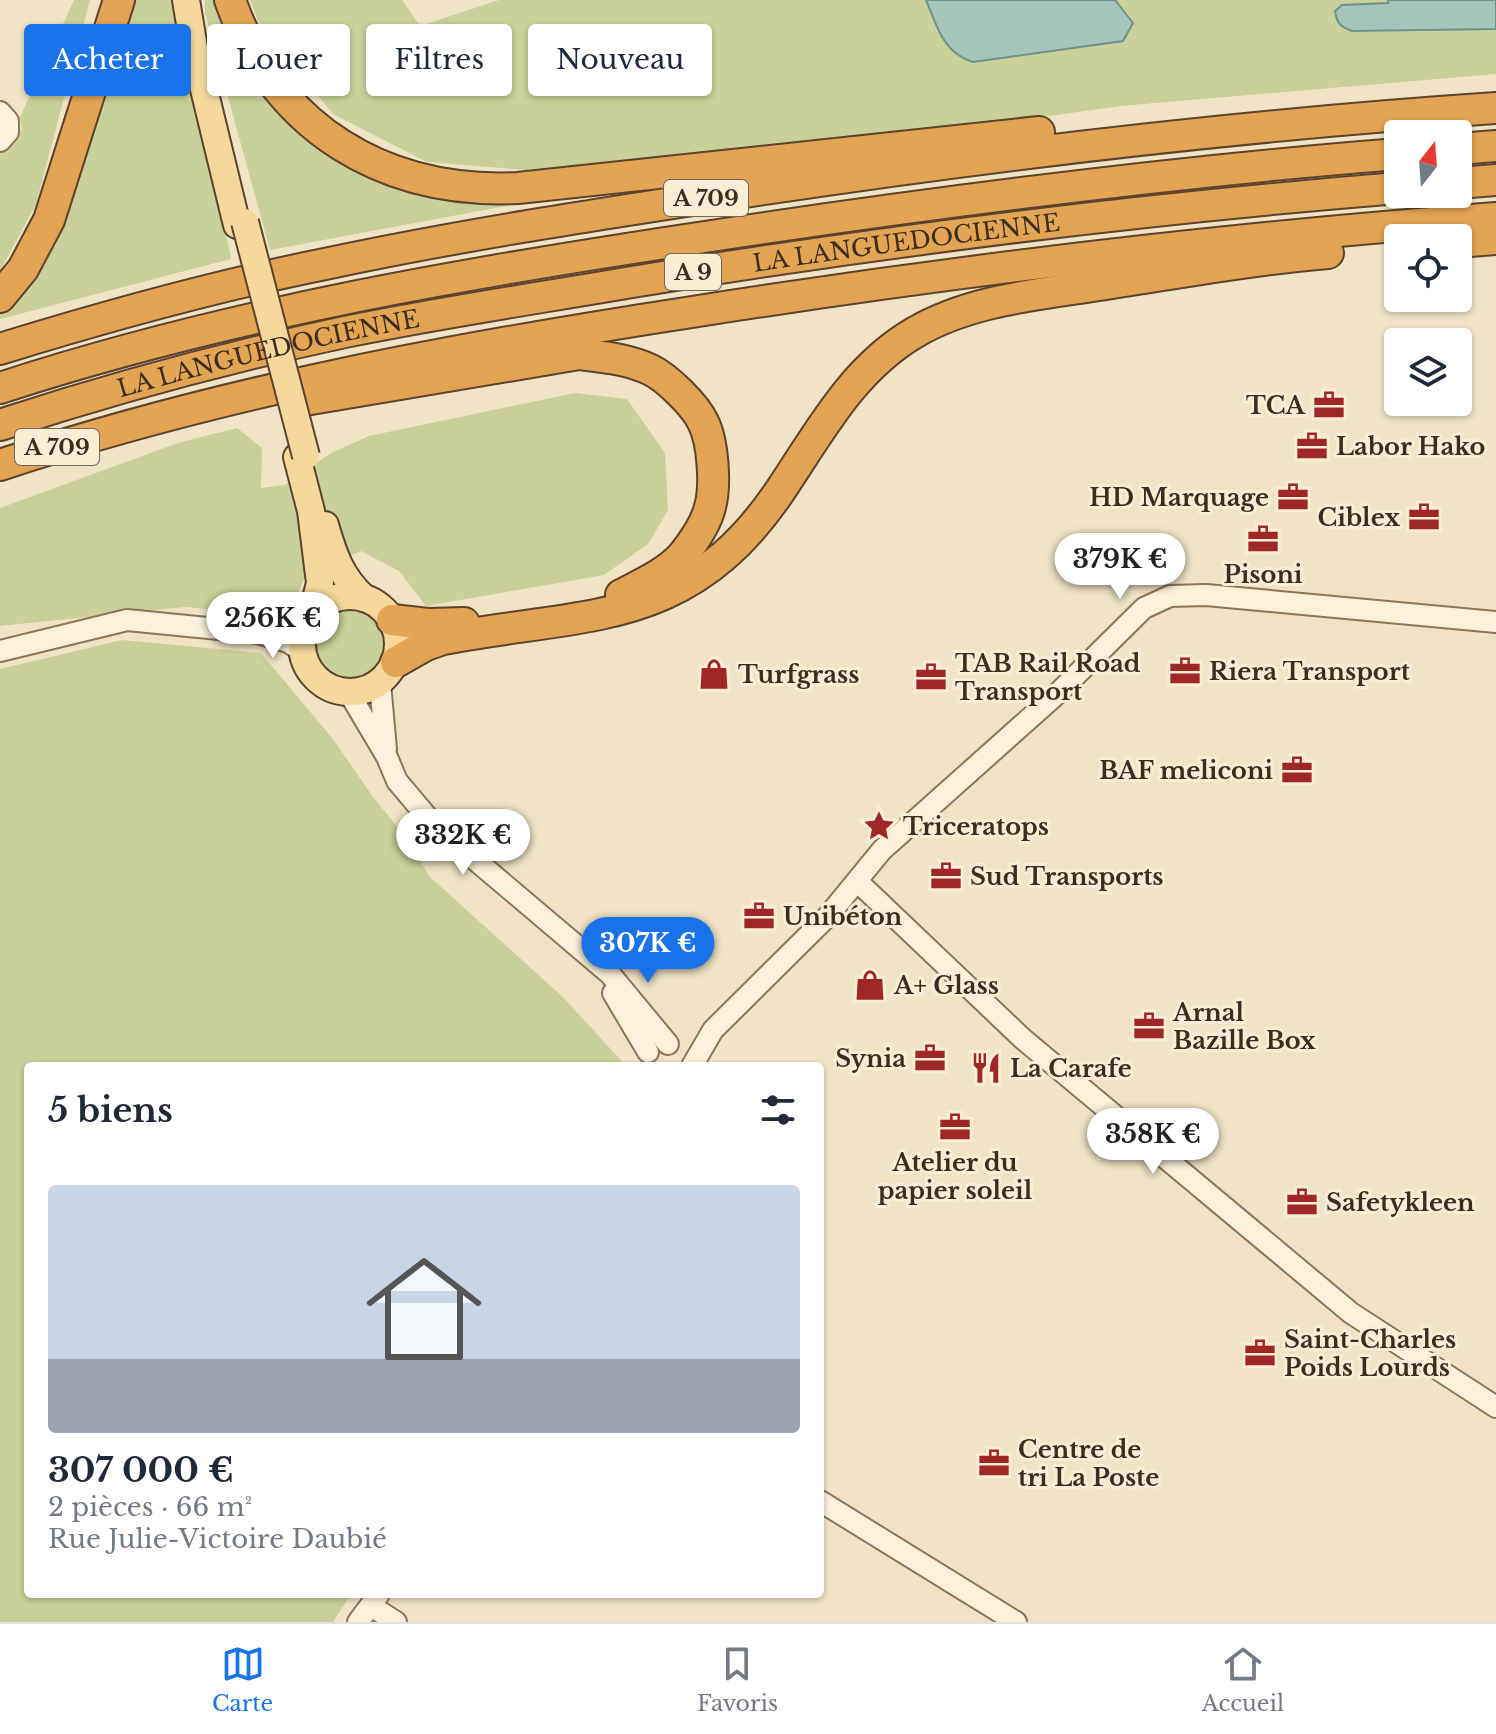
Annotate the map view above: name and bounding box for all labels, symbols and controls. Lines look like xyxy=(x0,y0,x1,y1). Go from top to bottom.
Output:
chip: Acheter xyxy=(24,24,191,96)
chip: Louer xyxy=(207,24,350,96)
chip: Filtres xyxy=(366,24,512,96)
chip: Nouveau xyxy=(528,24,712,96)
north arrow xyxy=(1384,120,1472,208)
map controls xyxy=(1384,120,1472,416)
road number: A 709 xyxy=(664,180,748,216)
street label: LA LANGUEDOCIENNE xyxy=(751,207,1061,277)
button: locate xyxy=(1384,224,1472,312)
road number: A 9 xyxy=(665,254,721,290)
street label: LA LANGUEDOCIENNE xyxy=(114,304,422,403)
button: layers xyxy=(1384,328,1472,416)
office icon: TCA xyxy=(1312,388,1346,422)
place label: TCA xyxy=(1246,391,1307,420)
road number: A 709 xyxy=(15,429,99,465)
office icon: Labor Hako xyxy=(1295,429,1329,463)
place label: Labor Hako xyxy=(1336,432,1485,461)
office icon: HD Marquage xyxy=(1276,480,1310,514)
place label: HD Marquage xyxy=(1089,483,1269,512)
office icon: Ciblex xyxy=(1407,500,1441,534)
place label: Ciblex xyxy=(1318,503,1400,532)
office icon: Pisoni xyxy=(1246,522,1280,556)
pin: 379K € xyxy=(1055,533,1185,601)
text: 379K € xyxy=(1072,543,1168,575)
place label: Pisoni xyxy=(1223,560,1303,589)
pin: 256K € xyxy=(208,592,338,660)
text: 256K € xyxy=(224,602,322,634)
place label: TAB Rail Road Transport xyxy=(955,649,1141,706)
office icon: Riera Transport xyxy=(1168,654,1202,688)
shop icon: Turfgrass xyxy=(697,657,731,691)
place label: Riera Transport xyxy=(1209,657,1411,686)
place label: Turfgrass xyxy=(738,660,859,689)
office icon: TAB Rail Road Transport xyxy=(914,660,948,694)
office icon: BAF meliconi xyxy=(1280,753,1314,787)
place label: BAF meliconi xyxy=(1099,756,1273,785)
pin: 332K € xyxy=(398,809,528,877)
place icon: Triceratops xyxy=(862,809,896,843)
place label: Triceratops xyxy=(903,812,1049,841)
text: 332K € xyxy=(414,819,512,851)
office icon: Sud Transports xyxy=(929,859,963,893)
place label: Sud Transports xyxy=(970,862,1164,891)
office icon: Unibéton xyxy=(742,899,776,933)
place label: Unibéton xyxy=(783,902,903,931)
pin: 307K € xyxy=(583,917,713,985)
text: 307K € xyxy=(599,927,697,959)
shop icon: A+ Glass xyxy=(853,968,887,1002)
place label: A+ Glass xyxy=(893,971,999,1000)
place label: Arnal Bazille Box xyxy=(1172,998,1316,1055)
office icon: Arnal Bazille Box xyxy=(1132,1009,1166,1043)
office icon: Synia xyxy=(913,1041,947,1075)
place label: Synia xyxy=(835,1044,906,1073)
restaurant icon: La Carafe xyxy=(969,1051,1003,1085)
place label: La Carafe xyxy=(1010,1054,1132,1083)
icon: filters xyxy=(756,1088,800,1132)
text: 5 biens xyxy=(48,1089,173,1131)
pin: 358K € xyxy=(1088,1108,1218,1176)
office icon: Atelier du papier soleil xyxy=(938,1110,972,1144)
text: 358K € xyxy=(1105,1118,1201,1150)
place label: Atelier du papier soleil xyxy=(878,1148,1033,1205)
office icon: Safetykleen xyxy=(1285,1185,1319,1219)
place label: Safetykleen xyxy=(1326,1188,1475,1217)
icon: home xyxy=(352,1237,496,1381)
place label: Saint-Charles Poids Lourds xyxy=(1284,1325,1456,1382)
office icon: Saint-Charles Poids Lourds xyxy=(1243,1336,1277,1370)
place label: Centre de tri La Poste xyxy=(1018,1435,1159,1492)
office icon: Centre de tri La Poste xyxy=(977,1446,1011,1480)
text: 307 000 € xyxy=(48,1449,234,1491)
text: 2 pièces · 66 m² xyxy=(48,1491,252,1523)
text: Rue Julie-Victoire Daubié xyxy=(48,1523,387,1555)
tab: Carte xyxy=(212,1642,273,1717)
tab: Favoris xyxy=(697,1642,778,1717)
tab: Accueil xyxy=(1202,1642,1284,1717)

